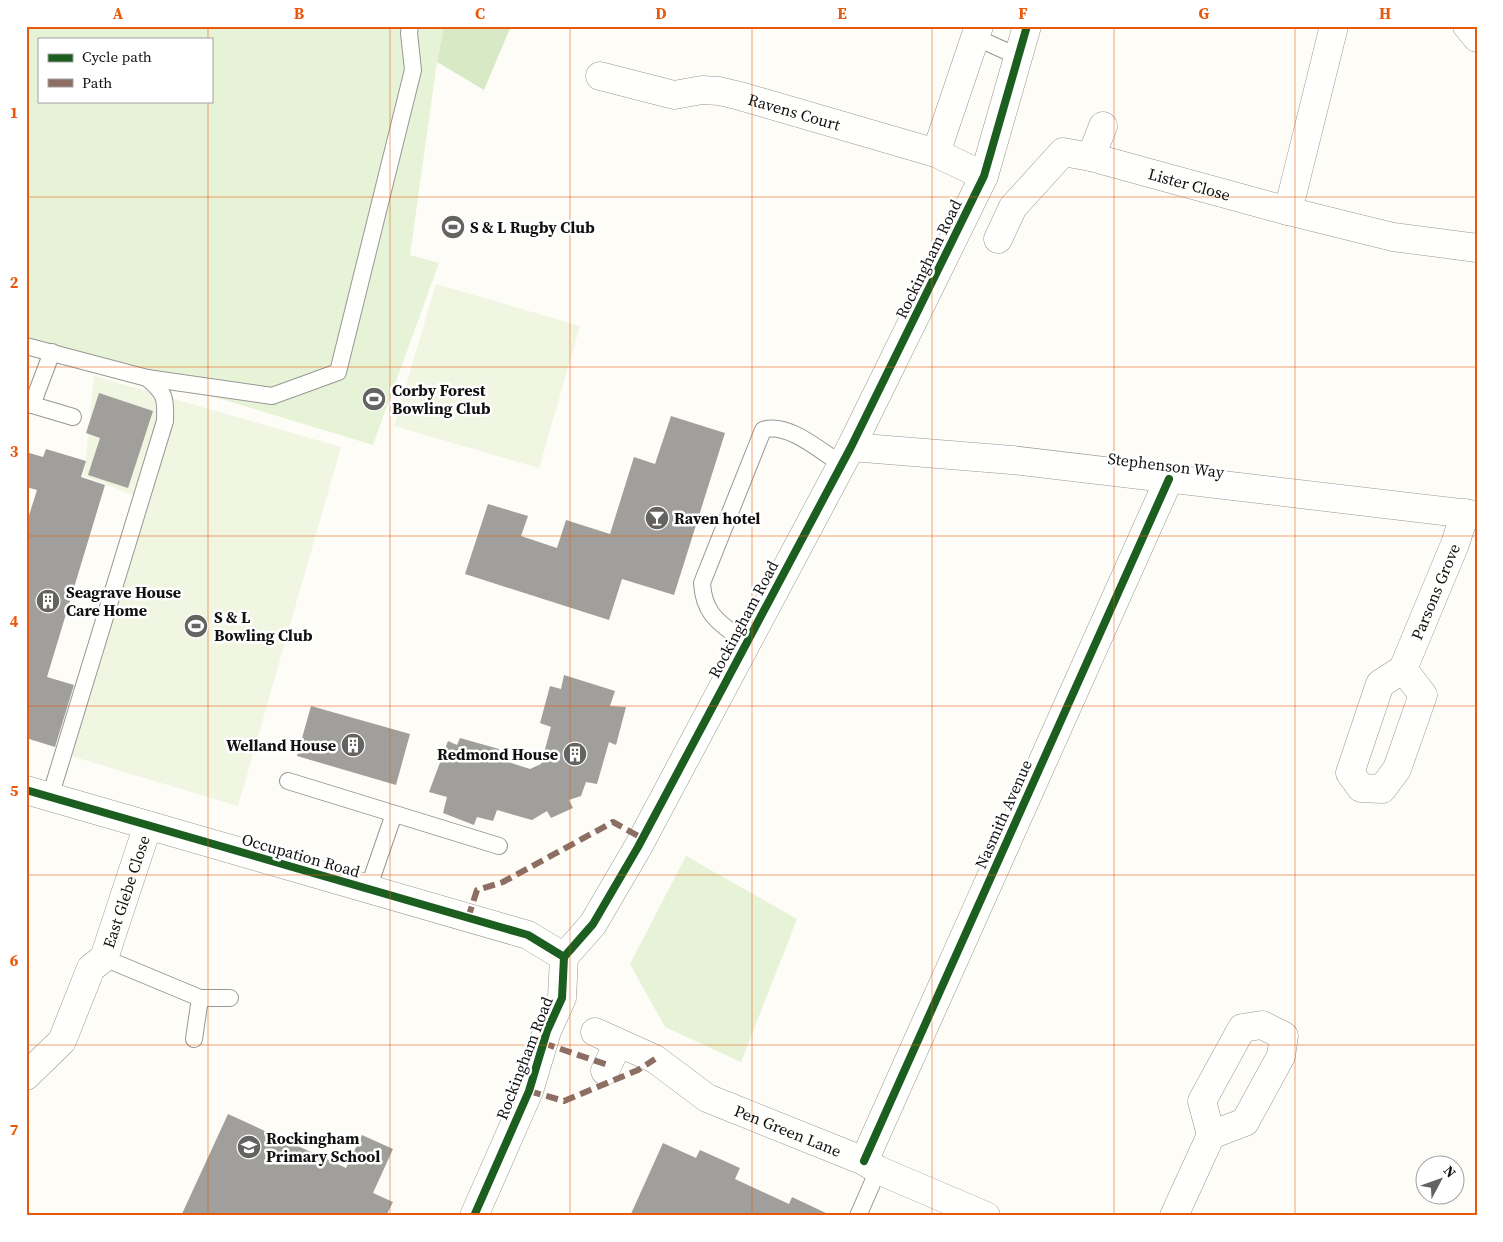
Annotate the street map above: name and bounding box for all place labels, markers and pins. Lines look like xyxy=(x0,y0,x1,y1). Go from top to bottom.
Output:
sports icon: S & L Rugby Club xyxy=(440,214,466,240)
place label: S & L Rugby Club xyxy=(470,216,595,238)
place label: Corby Forest Bowling Club xyxy=(392,379,491,419)
sports icon: Corby Forest Bowling Club xyxy=(361,386,387,412)
bar icon: Raven hotel xyxy=(644,505,670,531)
place label: Raven hotel xyxy=(674,507,760,529)
place label: Seagrave House Care Home xyxy=(66,581,181,621)
building icon: Seagrave House Care Home xyxy=(35,588,61,614)
place label: S & L Bowling Club xyxy=(214,606,313,646)
sports icon: S & L Bowling Club xyxy=(183,613,209,639)
building icon: Welland House xyxy=(340,732,366,758)
place label: Welland House xyxy=(226,734,336,756)
building icon: Redmond House xyxy=(562,741,588,767)
place label: Redmond House xyxy=(437,743,558,765)
place label: Rockingham Primary School xyxy=(266,1127,380,1167)
school or university icon: Rockingham Primary School xyxy=(236,1134,262,1160)

